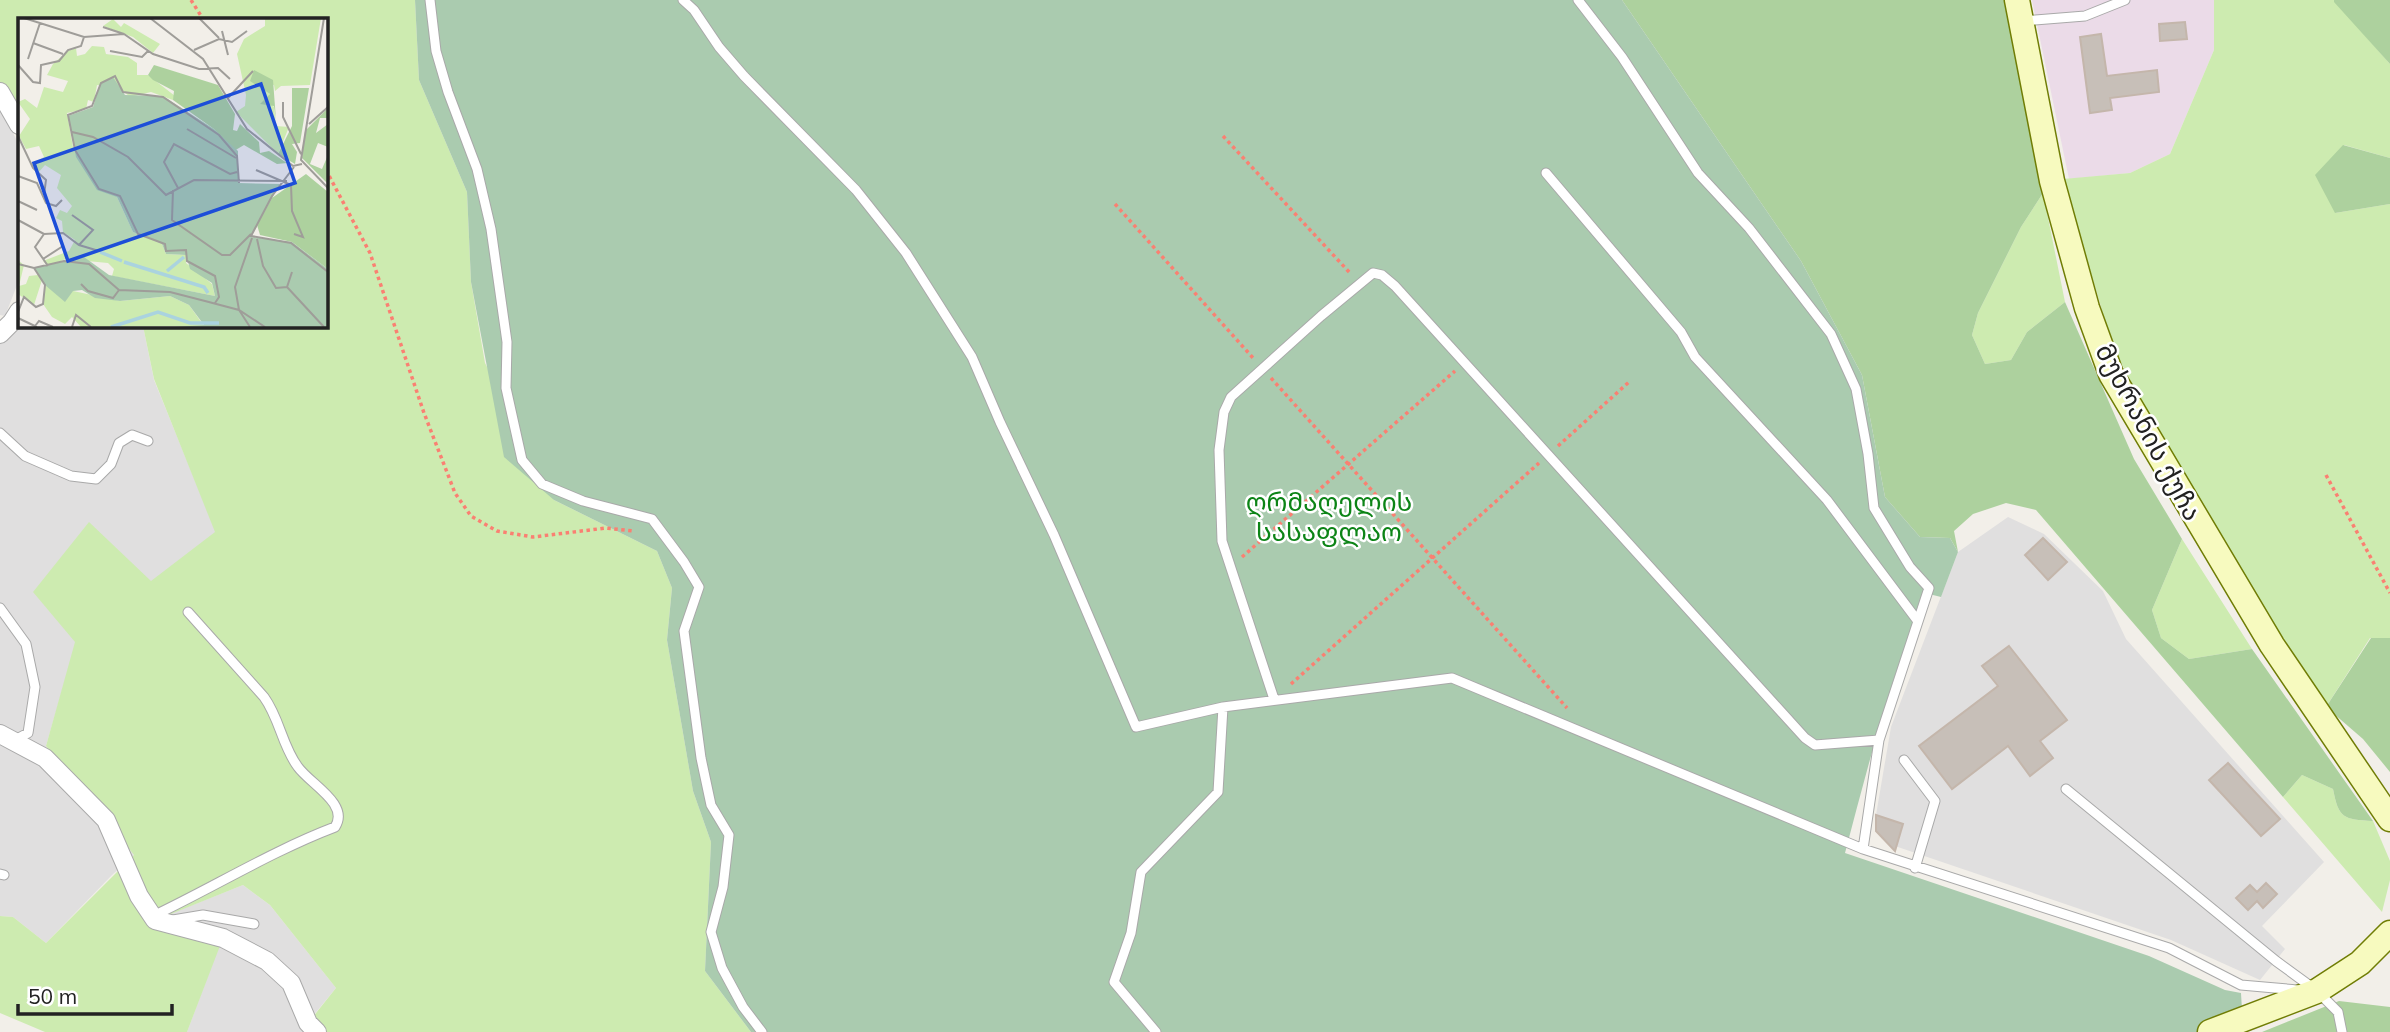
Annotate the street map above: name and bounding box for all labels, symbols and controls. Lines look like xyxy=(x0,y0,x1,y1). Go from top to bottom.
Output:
inset map xyxy=(18,18,327,327)
street label: მუხრანის ქუჩა xyxy=(2088,338,2210,526)
park label: ღრმაღელის სასაფლაო xyxy=(1246,485,1412,548)
scale bar xyxy=(18,972,172,1016)
text: 50 m xyxy=(28,983,77,1009)

